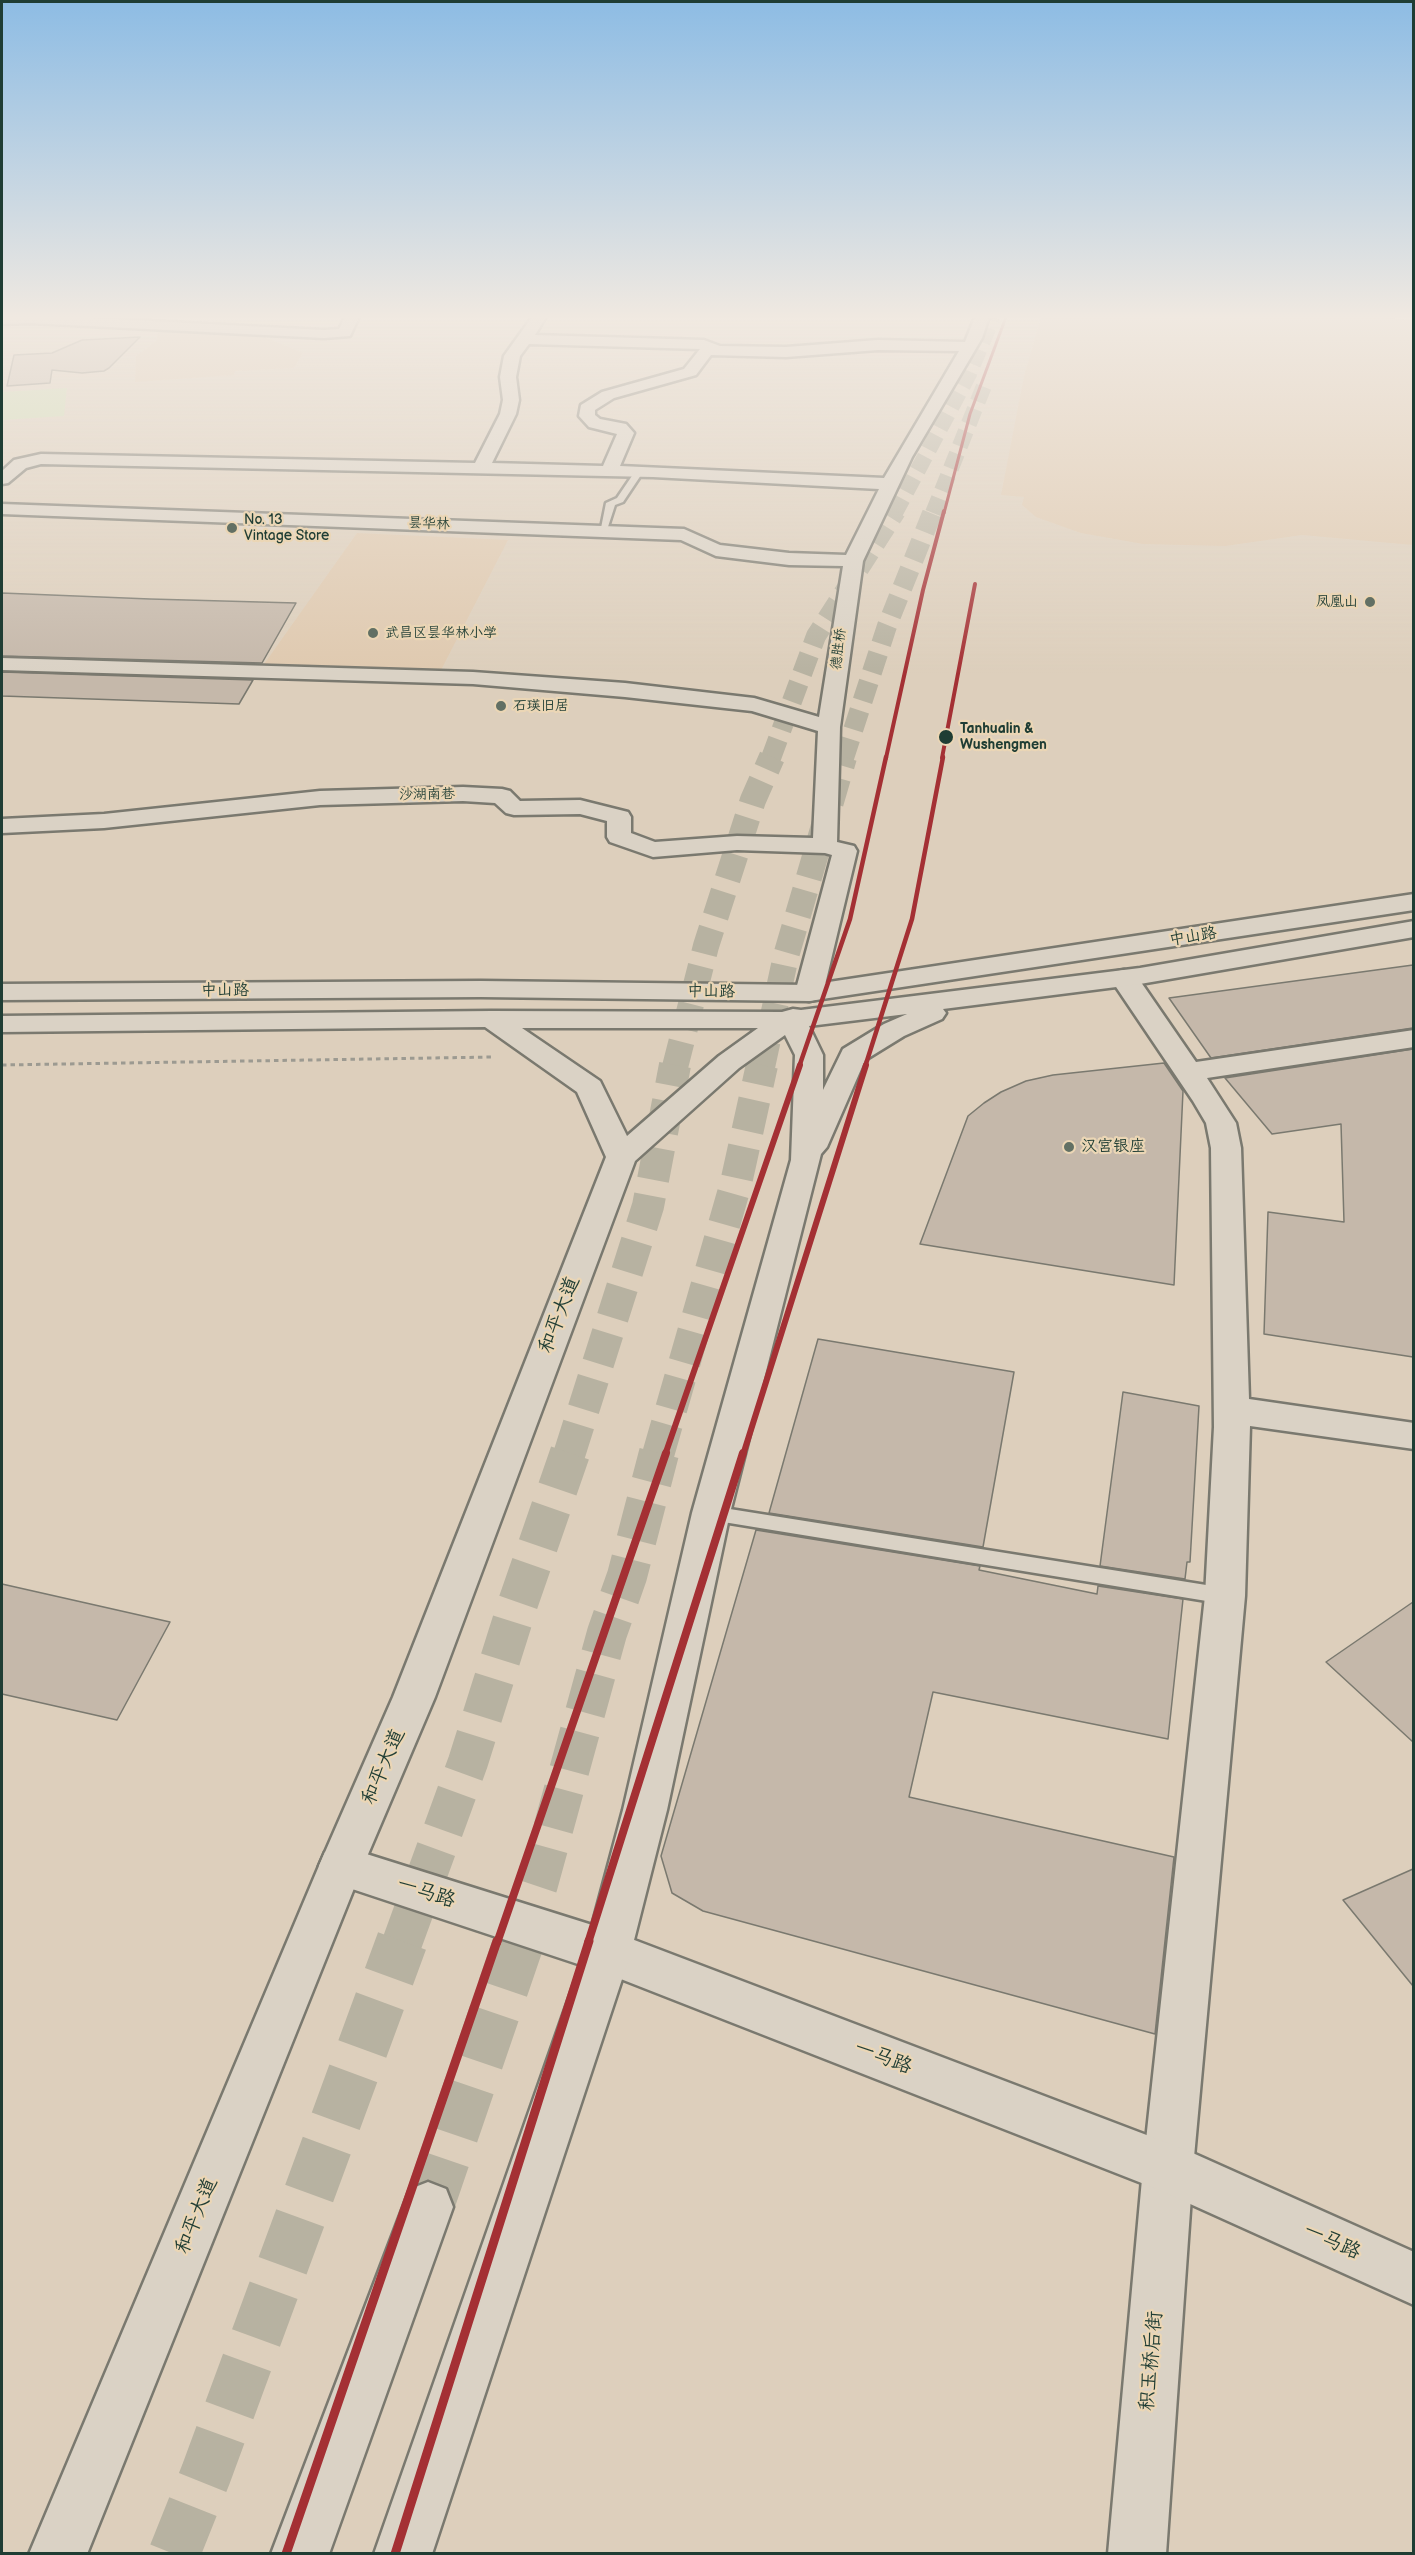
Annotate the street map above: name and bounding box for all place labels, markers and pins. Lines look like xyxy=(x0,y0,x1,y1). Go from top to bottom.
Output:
place label: No. 13 Vintage Store xyxy=(244,512,329,544)
marker: No. 13 Vintage Store xyxy=(225,521,239,535)
place label: 凤凰山 xyxy=(1316,594,1358,610)
marker: 凤凰山 xyxy=(1363,595,1377,609)
place label: 武昌区昙华林小学 xyxy=(385,625,497,641)
marker: 武昌区昙华林小学 xyxy=(366,626,380,640)
place label: 石瑛旧居 xyxy=(513,698,569,714)
marker: 石瑛旧居 xyxy=(494,699,508,713)
place label: Tanhualin & Wushengmen xyxy=(960,721,1047,754)
marker: Tanhualin & Wushengmen xyxy=(937,728,955,746)
place label: 汉宫银座 xyxy=(1081,1137,1145,1157)
marker: 汉宫银座 xyxy=(1062,1140,1076,1154)

